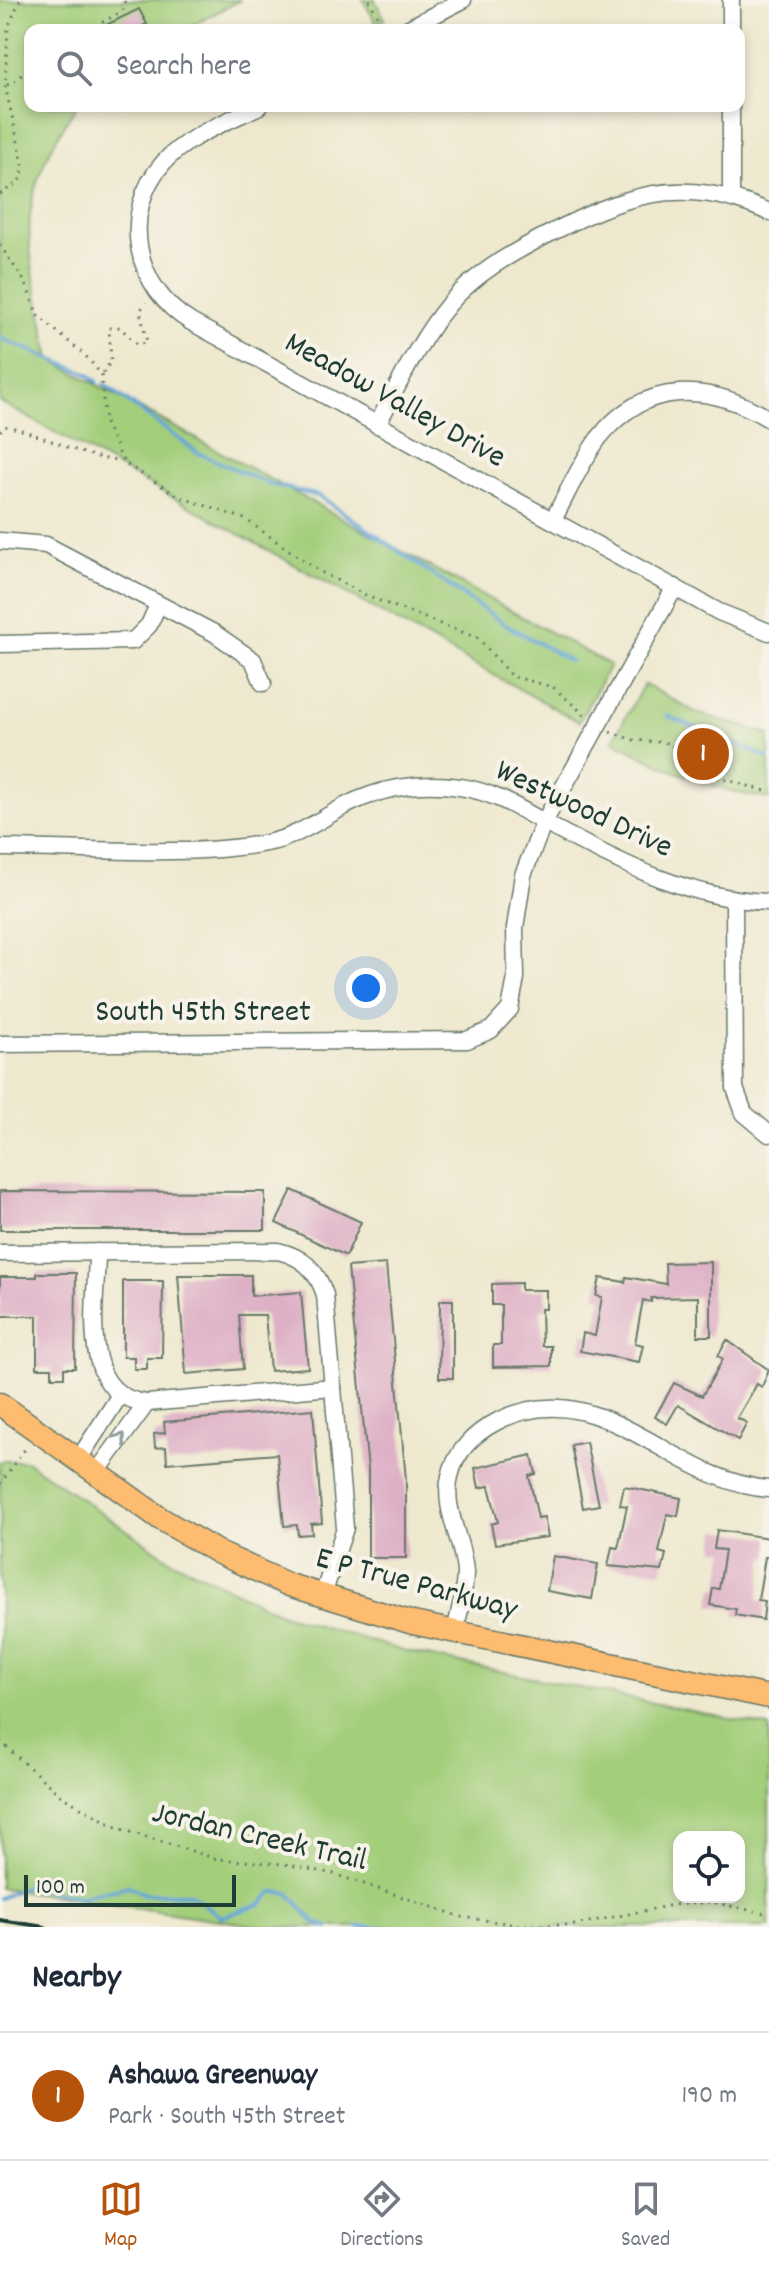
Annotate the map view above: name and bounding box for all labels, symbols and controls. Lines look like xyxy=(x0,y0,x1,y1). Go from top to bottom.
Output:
search box xyxy=(24,24,745,112)
icon: search xyxy=(52,46,96,90)
text: Search here xyxy=(116,47,252,90)
street label: Meadow Valley Drive xyxy=(275,322,513,482)
pin: 1 xyxy=(677,724,729,784)
street label: Westwood Drive xyxy=(487,750,679,872)
your location xyxy=(346,968,386,1008)
street label: South 45th Street xyxy=(95,991,311,1037)
one-way arrow xyxy=(112,1432,126,1446)
street label: E P True Parkway xyxy=(310,1537,523,1635)
street label: Jordan Creek Trail xyxy=(147,1792,371,1886)
map controls xyxy=(673,1831,745,1903)
button: locate xyxy=(673,1831,745,1903)
scale bar xyxy=(24,1871,236,1907)
text: 100 m xyxy=(36,1873,85,1904)
text: Nearby xyxy=(32,1955,121,2004)
text: Ashawa Greenway xyxy=(108,2056,317,2099)
text: 1 xyxy=(55,2078,61,2115)
text: 190 m xyxy=(681,2078,737,2115)
text: Park · South 45th Street xyxy=(108,2099,345,2136)
tab: Map xyxy=(99,2177,143,2256)
tab: Directions xyxy=(340,2177,424,2256)
tab: Saved xyxy=(621,2177,670,2256)

